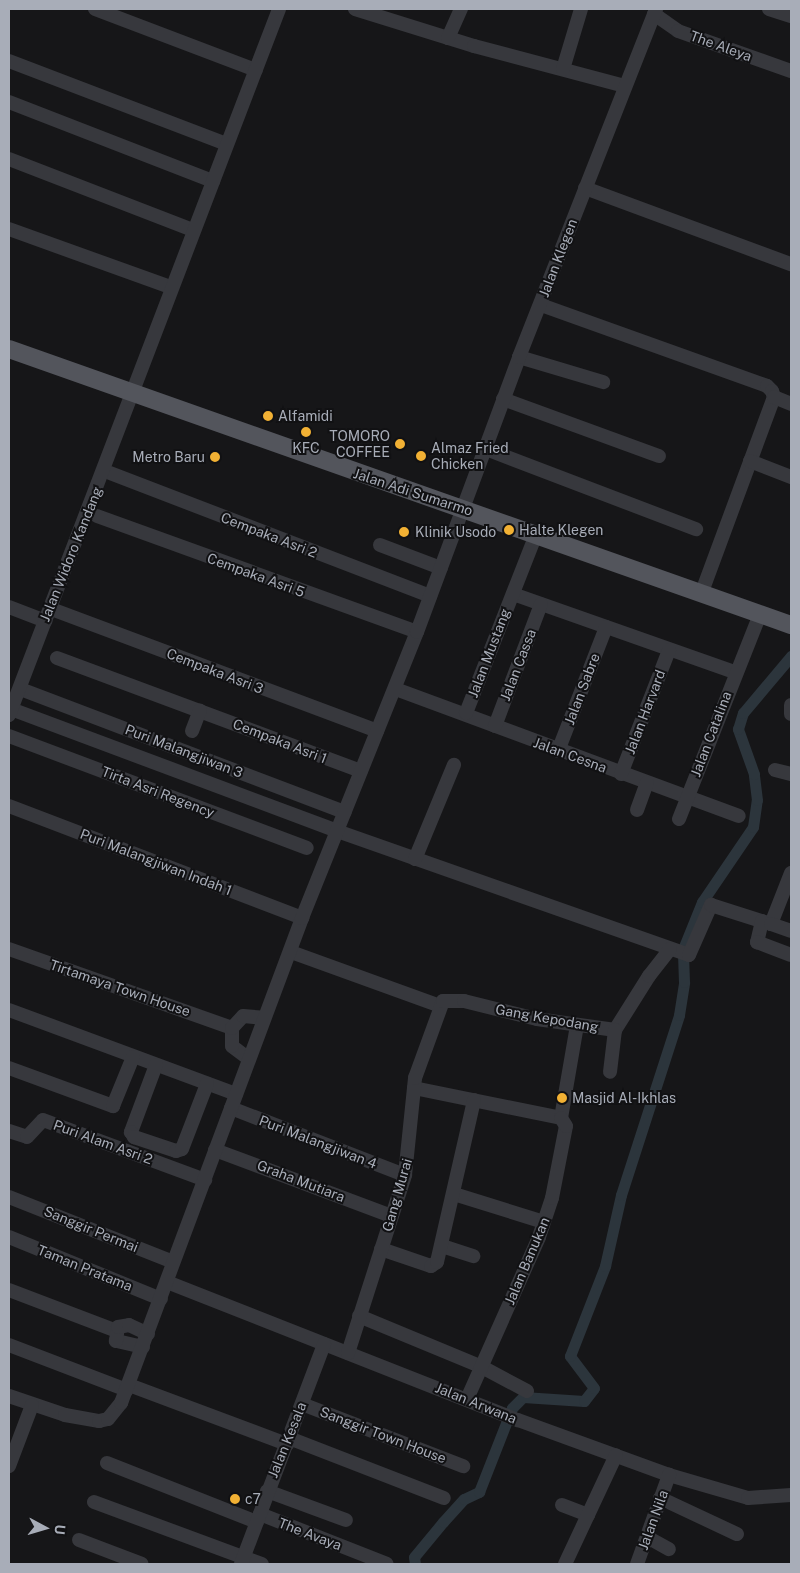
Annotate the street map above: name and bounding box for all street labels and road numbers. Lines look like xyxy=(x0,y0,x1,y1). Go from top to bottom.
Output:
street label: The Aleya xyxy=(688,27,754,65)
street label: Jalan Klegen xyxy=(535,217,581,299)
street label: Jalan Adi Sumarmo xyxy=(351,465,475,519)
street label: Jalan Widoro Kandang xyxy=(36,484,106,624)
street label: Cempaka Asri 2 xyxy=(218,509,320,561)
street label: Cempaka Asri 5 xyxy=(205,550,307,600)
street label: Jalan Mustang xyxy=(464,606,514,700)
street label: Jalan Cassa xyxy=(497,627,539,703)
street label: Cempaka Asri 3 xyxy=(164,645,266,697)
street label: Jalan Sabre xyxy=(561,651,603,727)
street label: Jalan Harvard xyxy=(621,667,669,757)
street label: Jalan Catalina xyxy=(687,689,735,779)
street label: Cempaka Asri 1 xyxy=(231,715,329,767)
street label: Puri Malangjiwan 3 xyxy=(123,721,245,781)
street label: Jalan Cesna xyxy=(531,734,609,776)
street label: Tirta Asri Regency xyxy=(99,763,217,821)
street label: Puri Malangjiwan Indah 1 xyxy=(78,825,234,899)
street label: Tirtamaya Town House xyxy=(48,956,192,1020)
street label: Gang Kepodang xyxy=(494,1001,600,1035)
street label: Puri Malangjiwan 4 xyxy=(257,1112,379,1172)
street label: Puri Alam Asri 2 xyxy=(51,1116,155,1168)
street label: Graha Mutiara xyxy=(255,1157,347,1205)
street label: Gang Murai xyxy=(379,1157,415,1233)
street label: Sanggir Permai xyxy=(41,1202,141,1256)
street label: Jalan Banukan xyxy=(501,1215,553,1307)
street label: Taman Pratama xyxy=(35,1241,135,1295)
street label: Jalan Arwana xyxy=(433,1379,519,1427)
street label: Jalan Kesala xyxy=(264,1400,310,1480)
street label: Sanggir Town House xyxy=(317,1403,449,1467)
street label: Jalan Nila xyxy=(634,1488,672,1552)
street label: The Avaya xyxy=(276,1514,344,1554)

